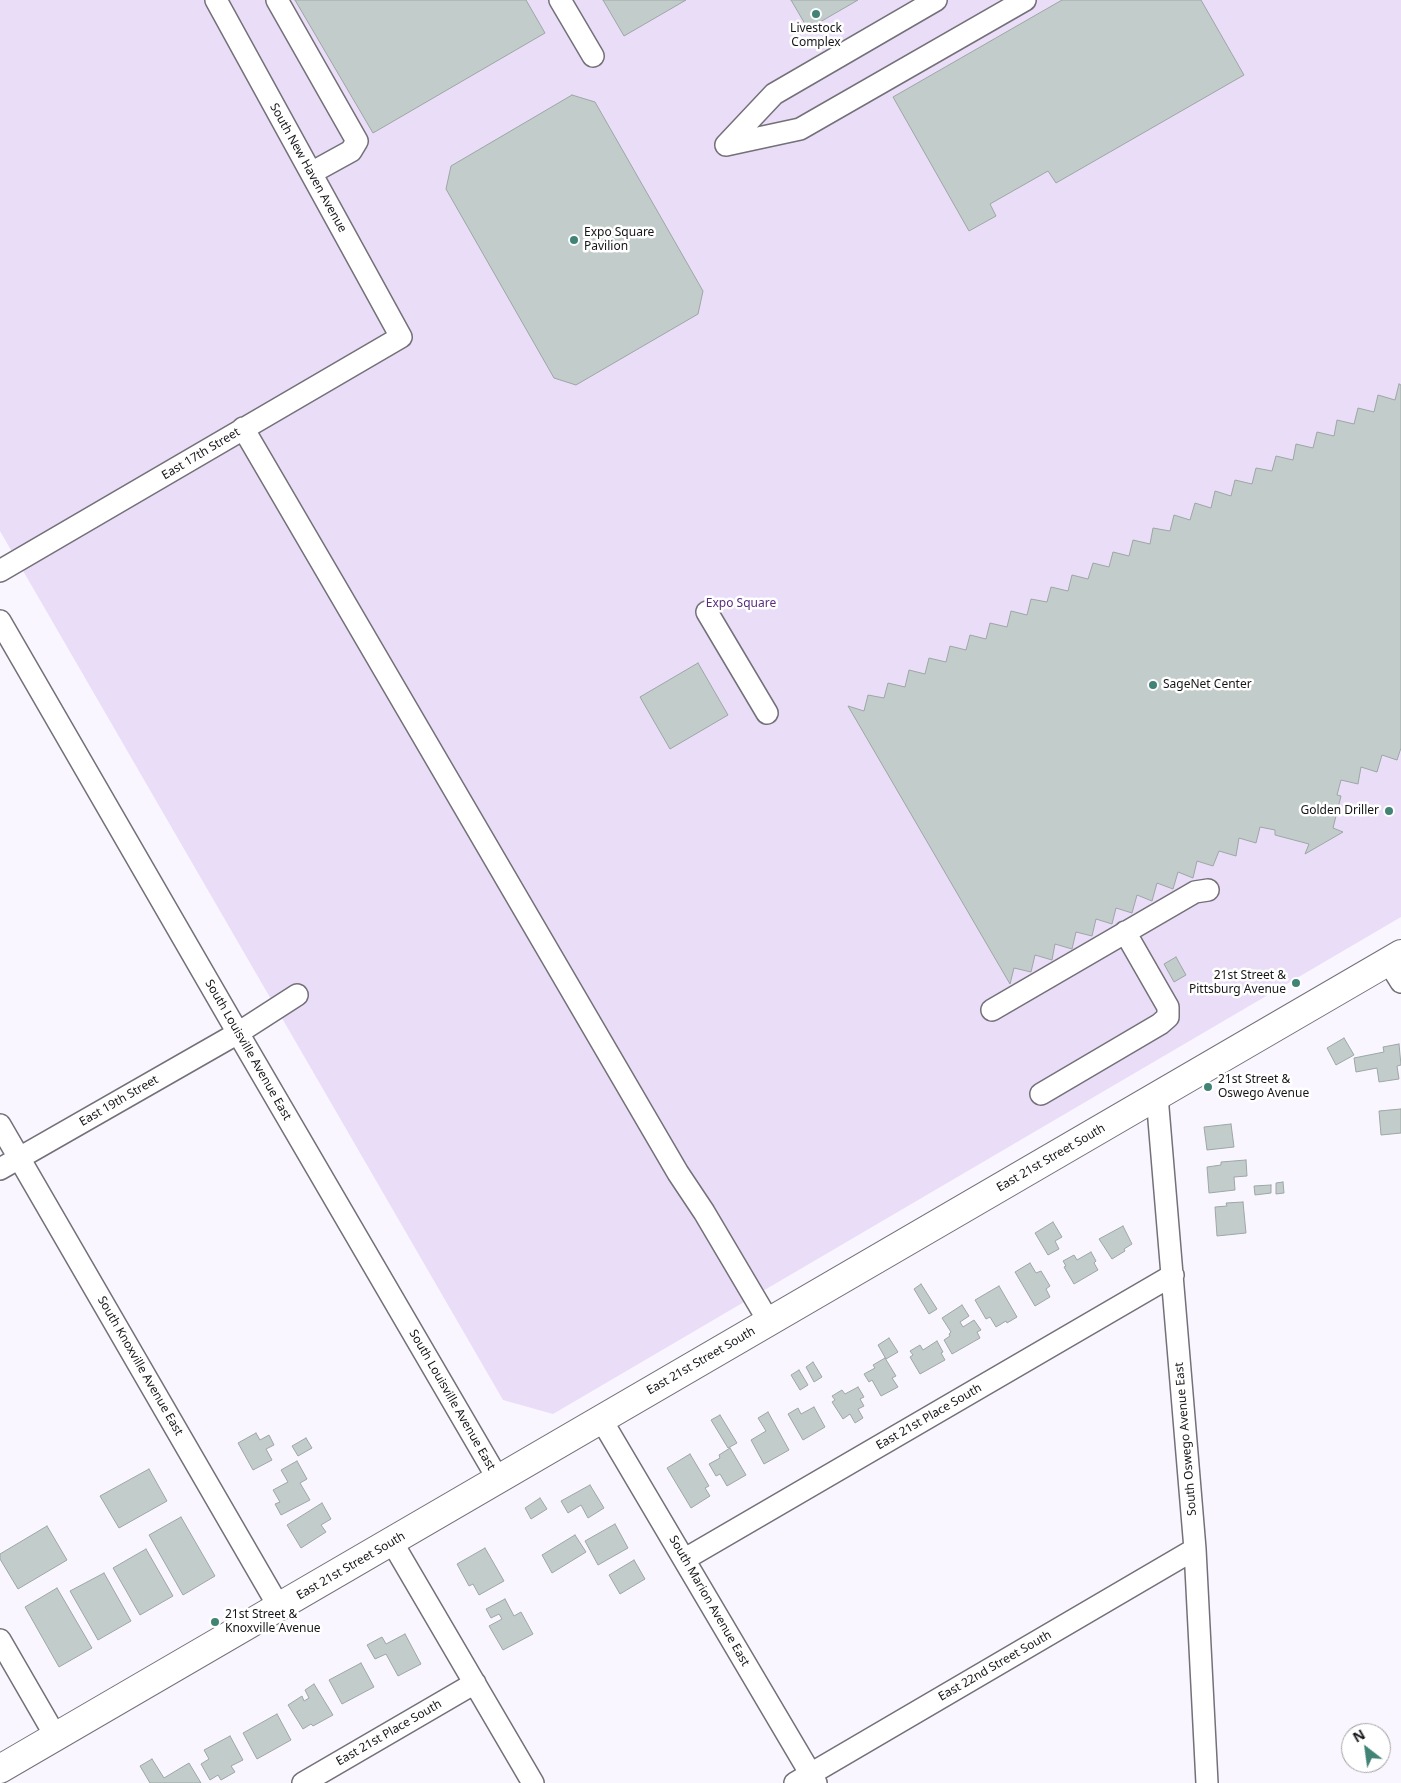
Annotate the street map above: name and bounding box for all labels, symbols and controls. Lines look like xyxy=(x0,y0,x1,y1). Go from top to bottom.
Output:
marker: Livestock Complex xyxy=(810,8,822,20)
place label: Livestock Complex xyxy=(790,22,842,50)
street label: South New Haven Avenue xyxy=(266,101,350,235)
place label: Expo Square Pavilion xyxy=(584,226,654,254)
marker: Expo Square Pavilion xyxy=(568,234,580,246)
street label: East 17th Street xyxy=(159,425,243,483)
park label: Expo Square xyxy=(706,597,776,611)
place label: SageNet Center xyxy=(1163,678,1252,692)
marker: SageNet Center xyxy=(1147,679,1159,691)
place label: Golden Driller xyxy=(1300,804,1379,818)
marker: Golden Driller xyxy=(1383,805,1395,817)
place label: 21st Street & Pittsburg Avenue xyxy=(1189,969,1286,997)
street label: South Louisville Avenue East xyxy=(202,977,294,1123)
marker: 21st Street & Pittsburg Avenue xyxy=(1290,977,1302,989)
street label: East 19th Street xyxy=(77,1073,161,1129)
place label: 21st Street & Oswego Avenue xyxy=(1218,1073,1309,1101)
marker: 21st Street & Oswego Avenue xyxy=(1202,1081,1214,1093)
street label: East 21st Street South xyxy=(994,1121,1108,1195)
street label: South Knoxville Avenue East xyxy=(94,1294,186,1438)
street label: East 21st Street South xyxy=(644,1324,758,1398)
street label: South Louisville Avenue East xyxy=(406,1327,498,1473)
street label: South Oswego Avenue East xyxy=(1172,1362,1200,1516)
street label: East 21st Place South xyxy=(874,1381,984,1453)
street label: East 21st Street South xyxy=(294,1529,408,1603)
street label: South Marion Avenue East xyxy=(666,1533,752,1669)
place label: 21st Street & Knoxville Avenue xyxy=(225,1608,321,1636)
marker: 21st Street & Knoxville Avenue xyxy=(209,1616,221,1628)
street label: East 22nd Street South xyxy=(936,1628,1054,1704)
street label: East 21st Place South xyxy=(334,1697,444,1769)
north arrow xyxy=(1341,1723,1391,1773)
text: N xyxy=(1349,1724,1368,1747)

